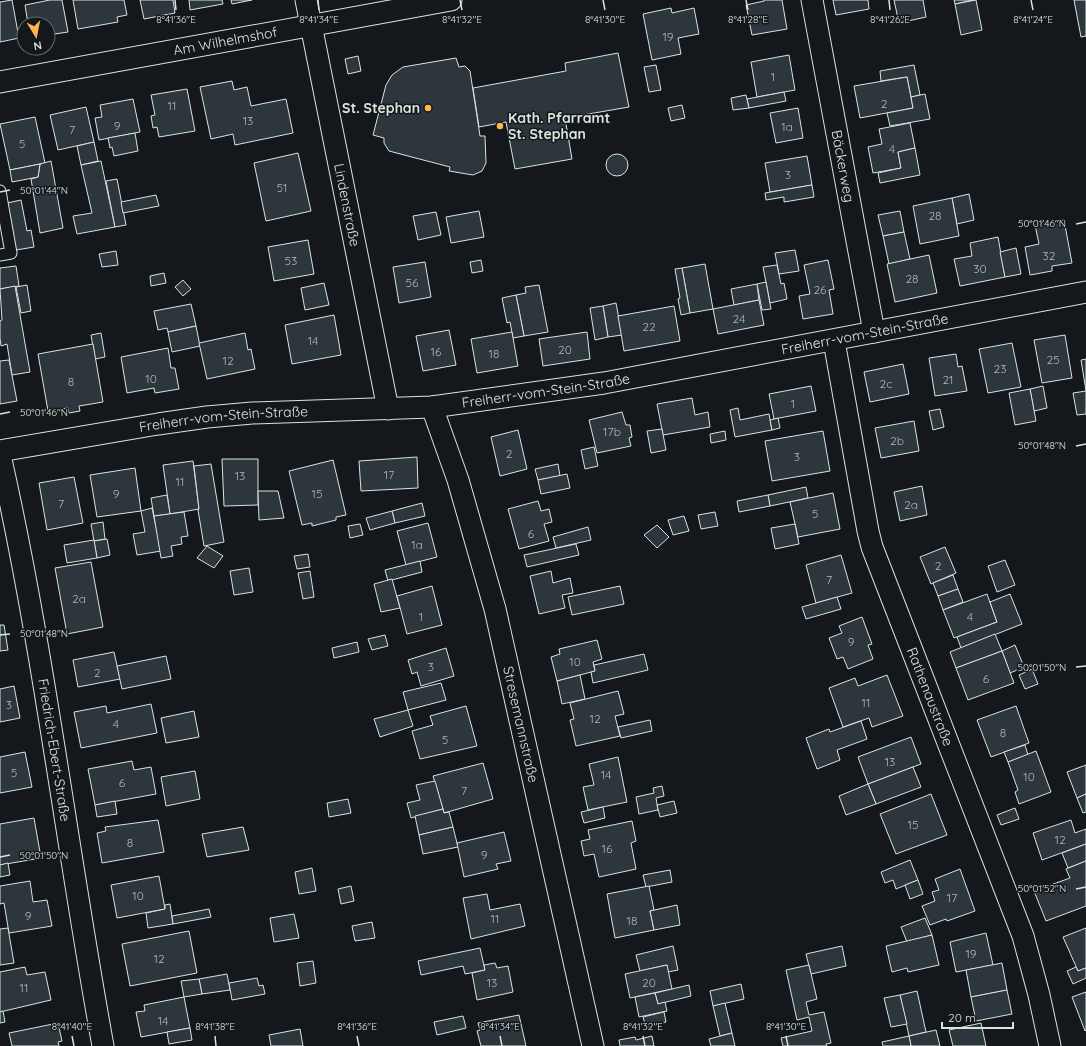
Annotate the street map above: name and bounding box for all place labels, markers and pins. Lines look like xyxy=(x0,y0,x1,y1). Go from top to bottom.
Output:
place label: St. Stephan xyxy=(342,99,420,117)
marker: St. Stephan xyxy=(423,103,433,113)
place label: Kath. Pfarramt St. Stephan xyxy=(508,109,610,143)
marker: Kath. Pfarramt St. Stephan xyxy=(495,121,505,131)

